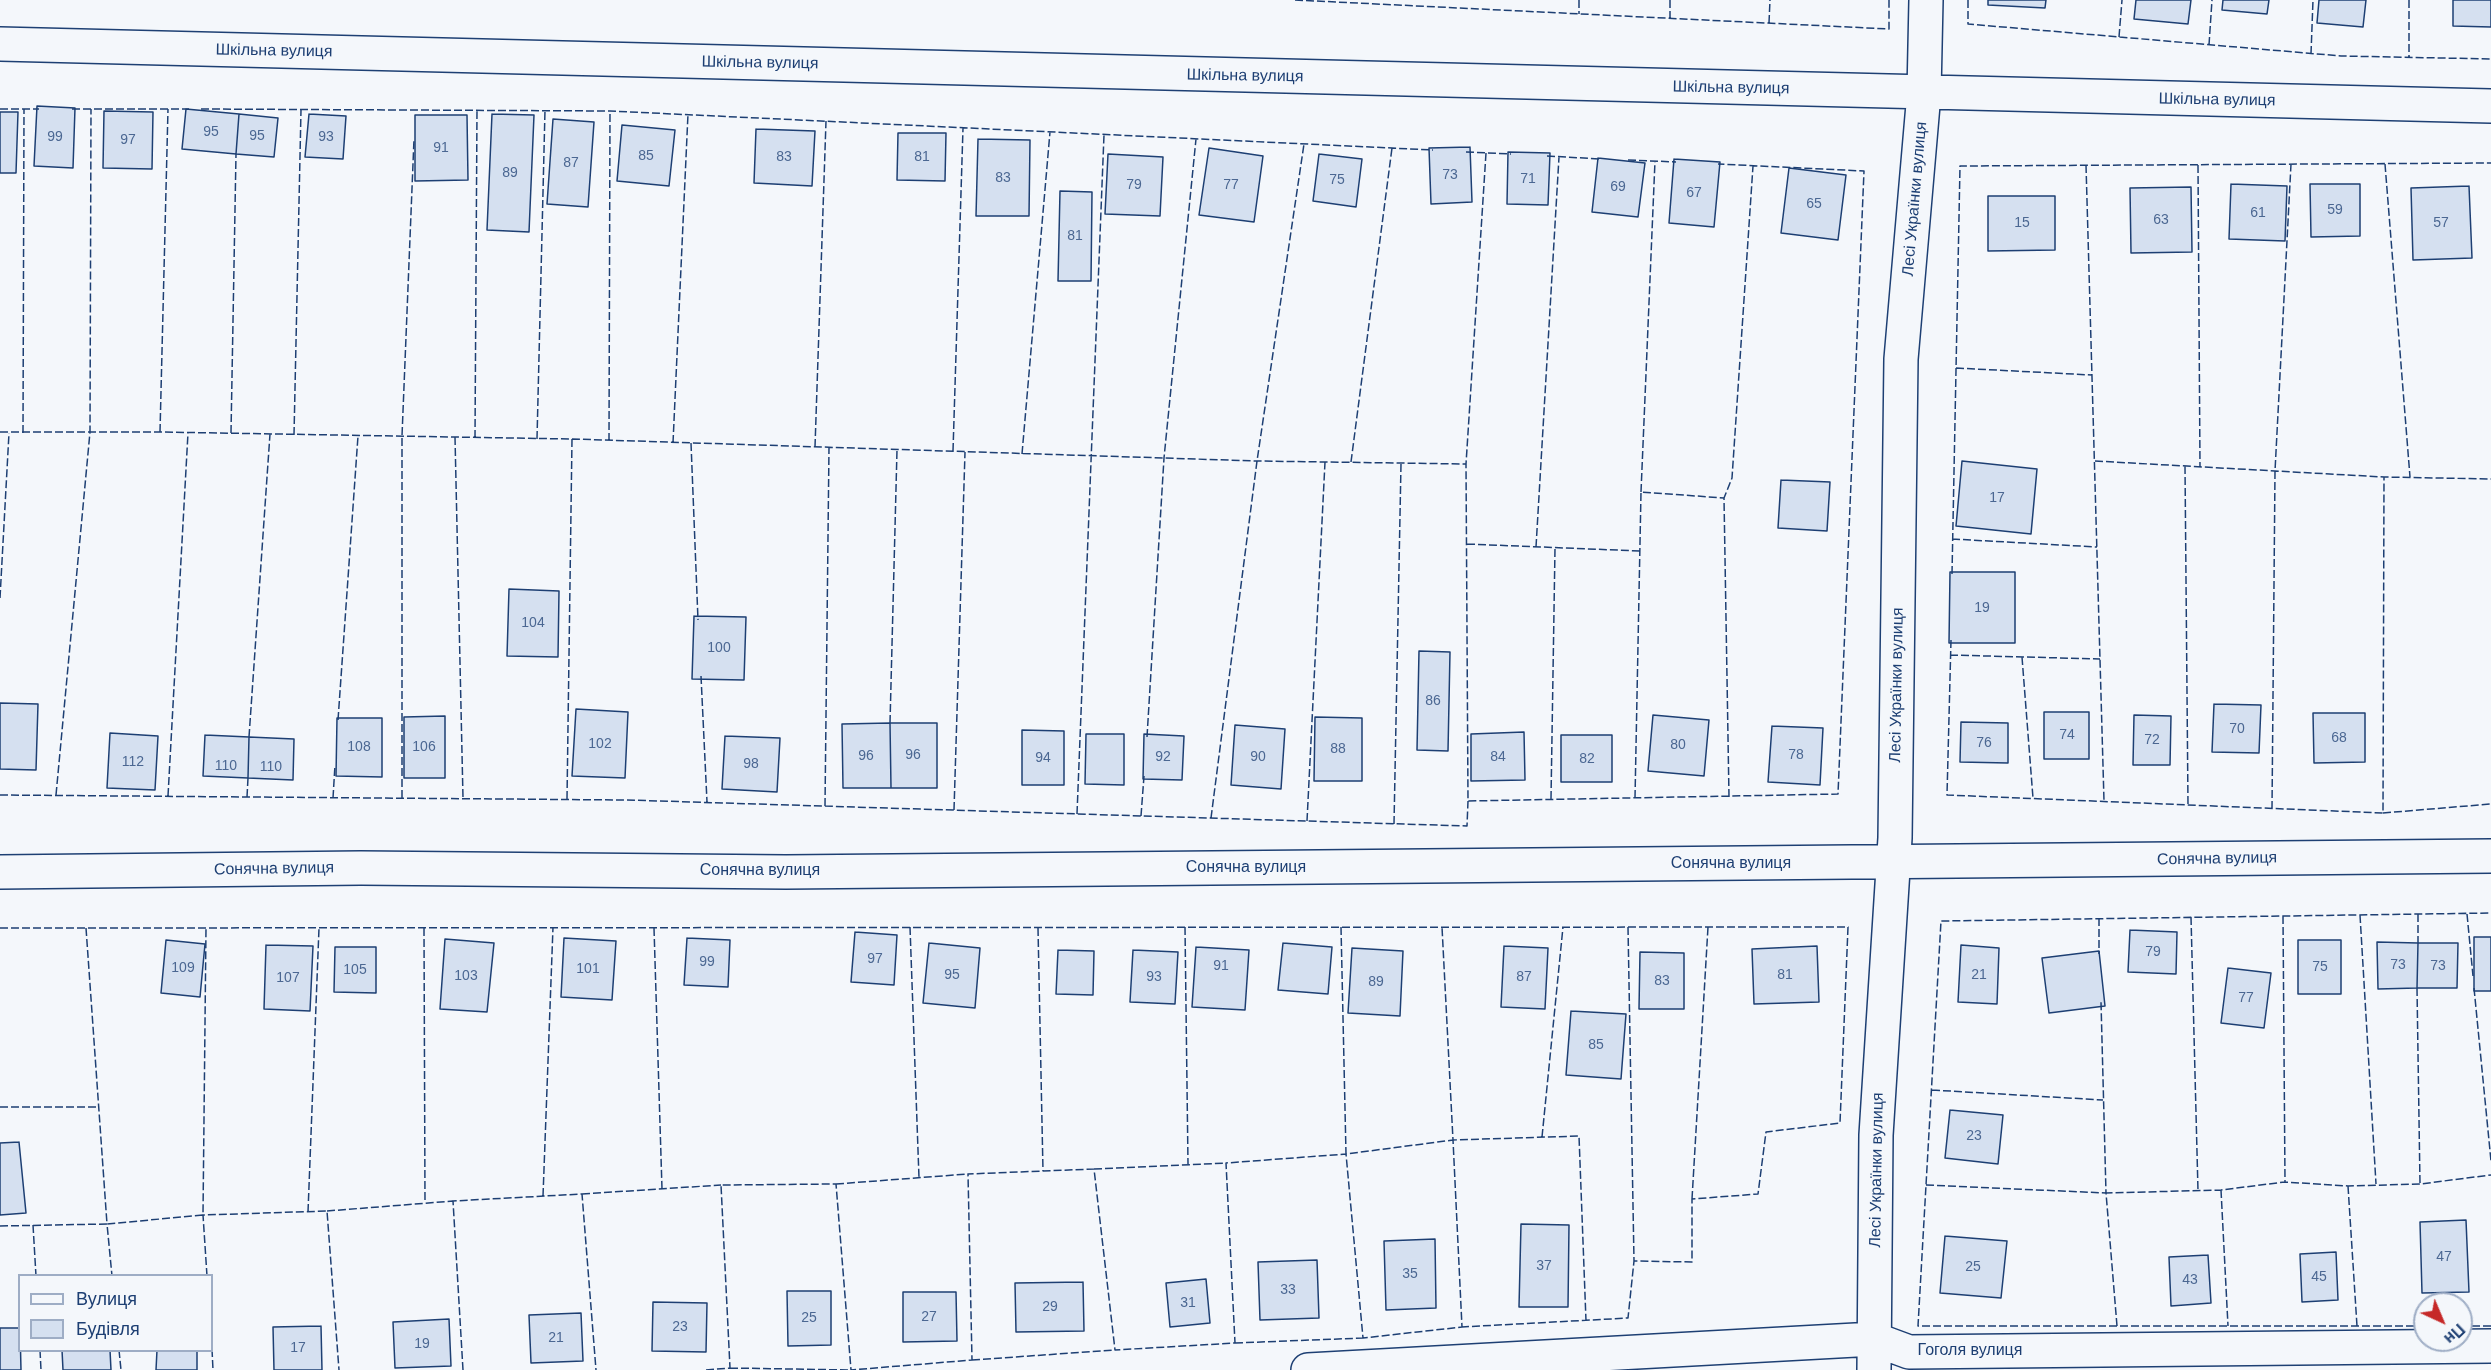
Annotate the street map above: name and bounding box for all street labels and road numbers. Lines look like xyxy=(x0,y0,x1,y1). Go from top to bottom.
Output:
street label: Шкільна вулиця xyxy=(215,40,333,62)
street label: Шкільна вулиця xyxy=(701,52,819,74)
street label: Шкільна вулиця xyxy=(1186,65,1304,87)
street label: Шкільна вулиця xyxy=(1672,77,1790,99)
street label: Шкільна вулиця xyxy=(2158,89,2276,111)
street label: Лесі Українки вулиця xyxy=(1899,121,1931,277)
street label: Лесі Українки вулиця xyxy=(1886,607,1908,763)
street label: Сонячна вулиця xyxy=(2157,848,2277,870)
street label: Сонячна вулиця xyxy=(1671,854,1791,874)
street label: Сонячна вулиця xyxy=(214,858,334,880)
street label: Сонячна вулиця xyxy=(1186,858,1306,878)
street label: Сонячна вулиця xyxy=(700,861,820,881)
street label: Лесі Українки вулиця xyxy=(1866,1092,1888,1248)
street label: Гоголя вулиця xyxy=(1918,1341,2022,1361)

